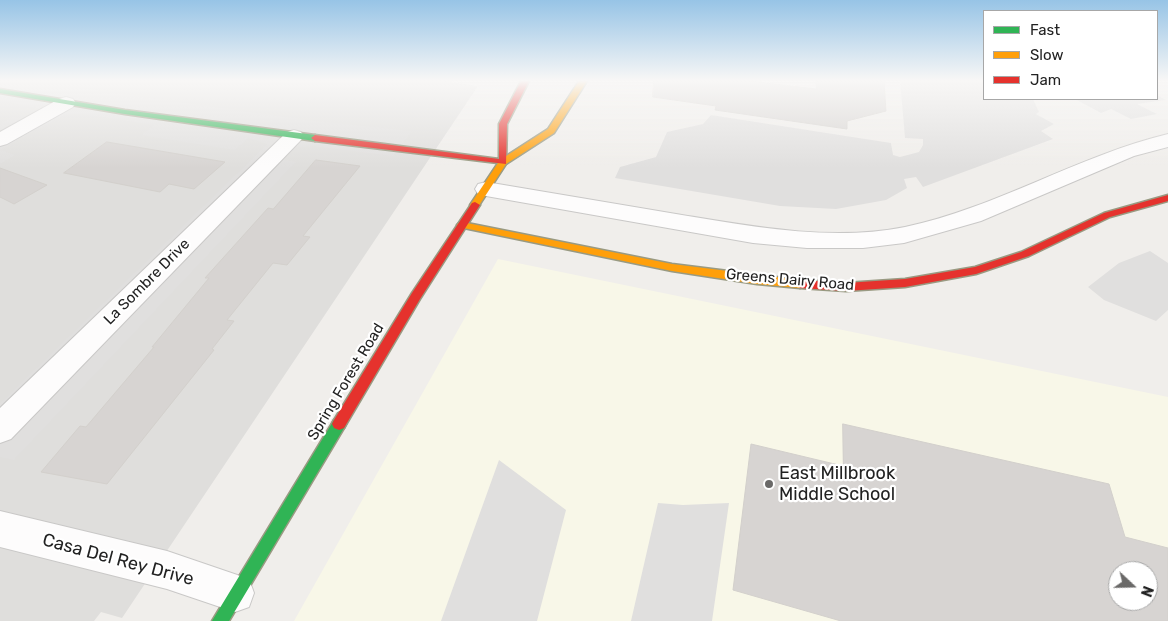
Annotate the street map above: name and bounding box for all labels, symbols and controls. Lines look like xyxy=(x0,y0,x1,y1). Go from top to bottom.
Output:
legend xyxy=(983,10,1158,100)
text: Fast xyxy=(1030,21,1060,39)
text: Slow xyxy=(1030,46,1063,64)
text: Jam xyxy=(1030,71,1061,89)
street label: La Sombre Drive xyxy=(100,235,194,329)
street label: Greens Dairy Road xyxy=(725,265,855,295)
street label: Spring Forest Road xyxy=(304,320,388,444)
place label: East Millbrook Middle School xyxy=(779,463,895,506)
marker: East Millbrook Middle School xyxy=(763,478,775,490)
street label: Casa Del Rey Drive xyxy=(40,529,196,591)
north arrow xyxy=(1108,561,1158,611)
text: N xyxy=(1137,583,1156,599)

